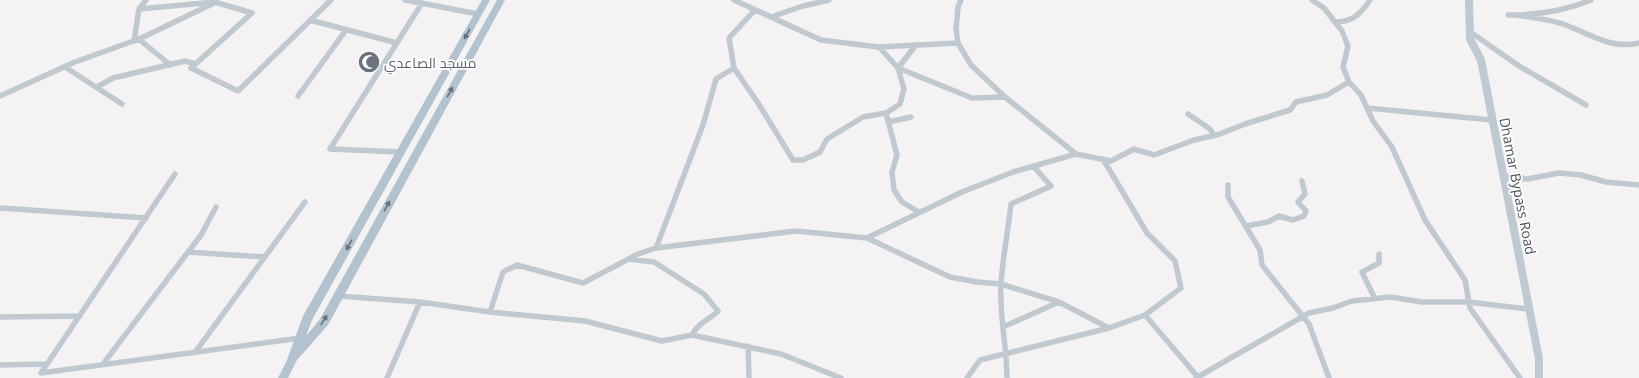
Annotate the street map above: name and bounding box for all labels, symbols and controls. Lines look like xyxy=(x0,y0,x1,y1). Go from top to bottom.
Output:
one-way arrow xyxy=(463,28,470,40)
mosque icon: مسجد الصاعدي xyxy=(356,49,382,75)
place label: مسجد الصاعدي xyxy=(384,53,477,75)
one-way arrow xyxy=(447,86,453,98)
street label: Dhamar Bypass Road xyxy=(1495,116,1541,256)
one-way arrow xyxy=(384,200,391,212)
one-way arrow xyxy=(345,239,352,251)
one-way arrow xyxy=(321,314,328,326)

